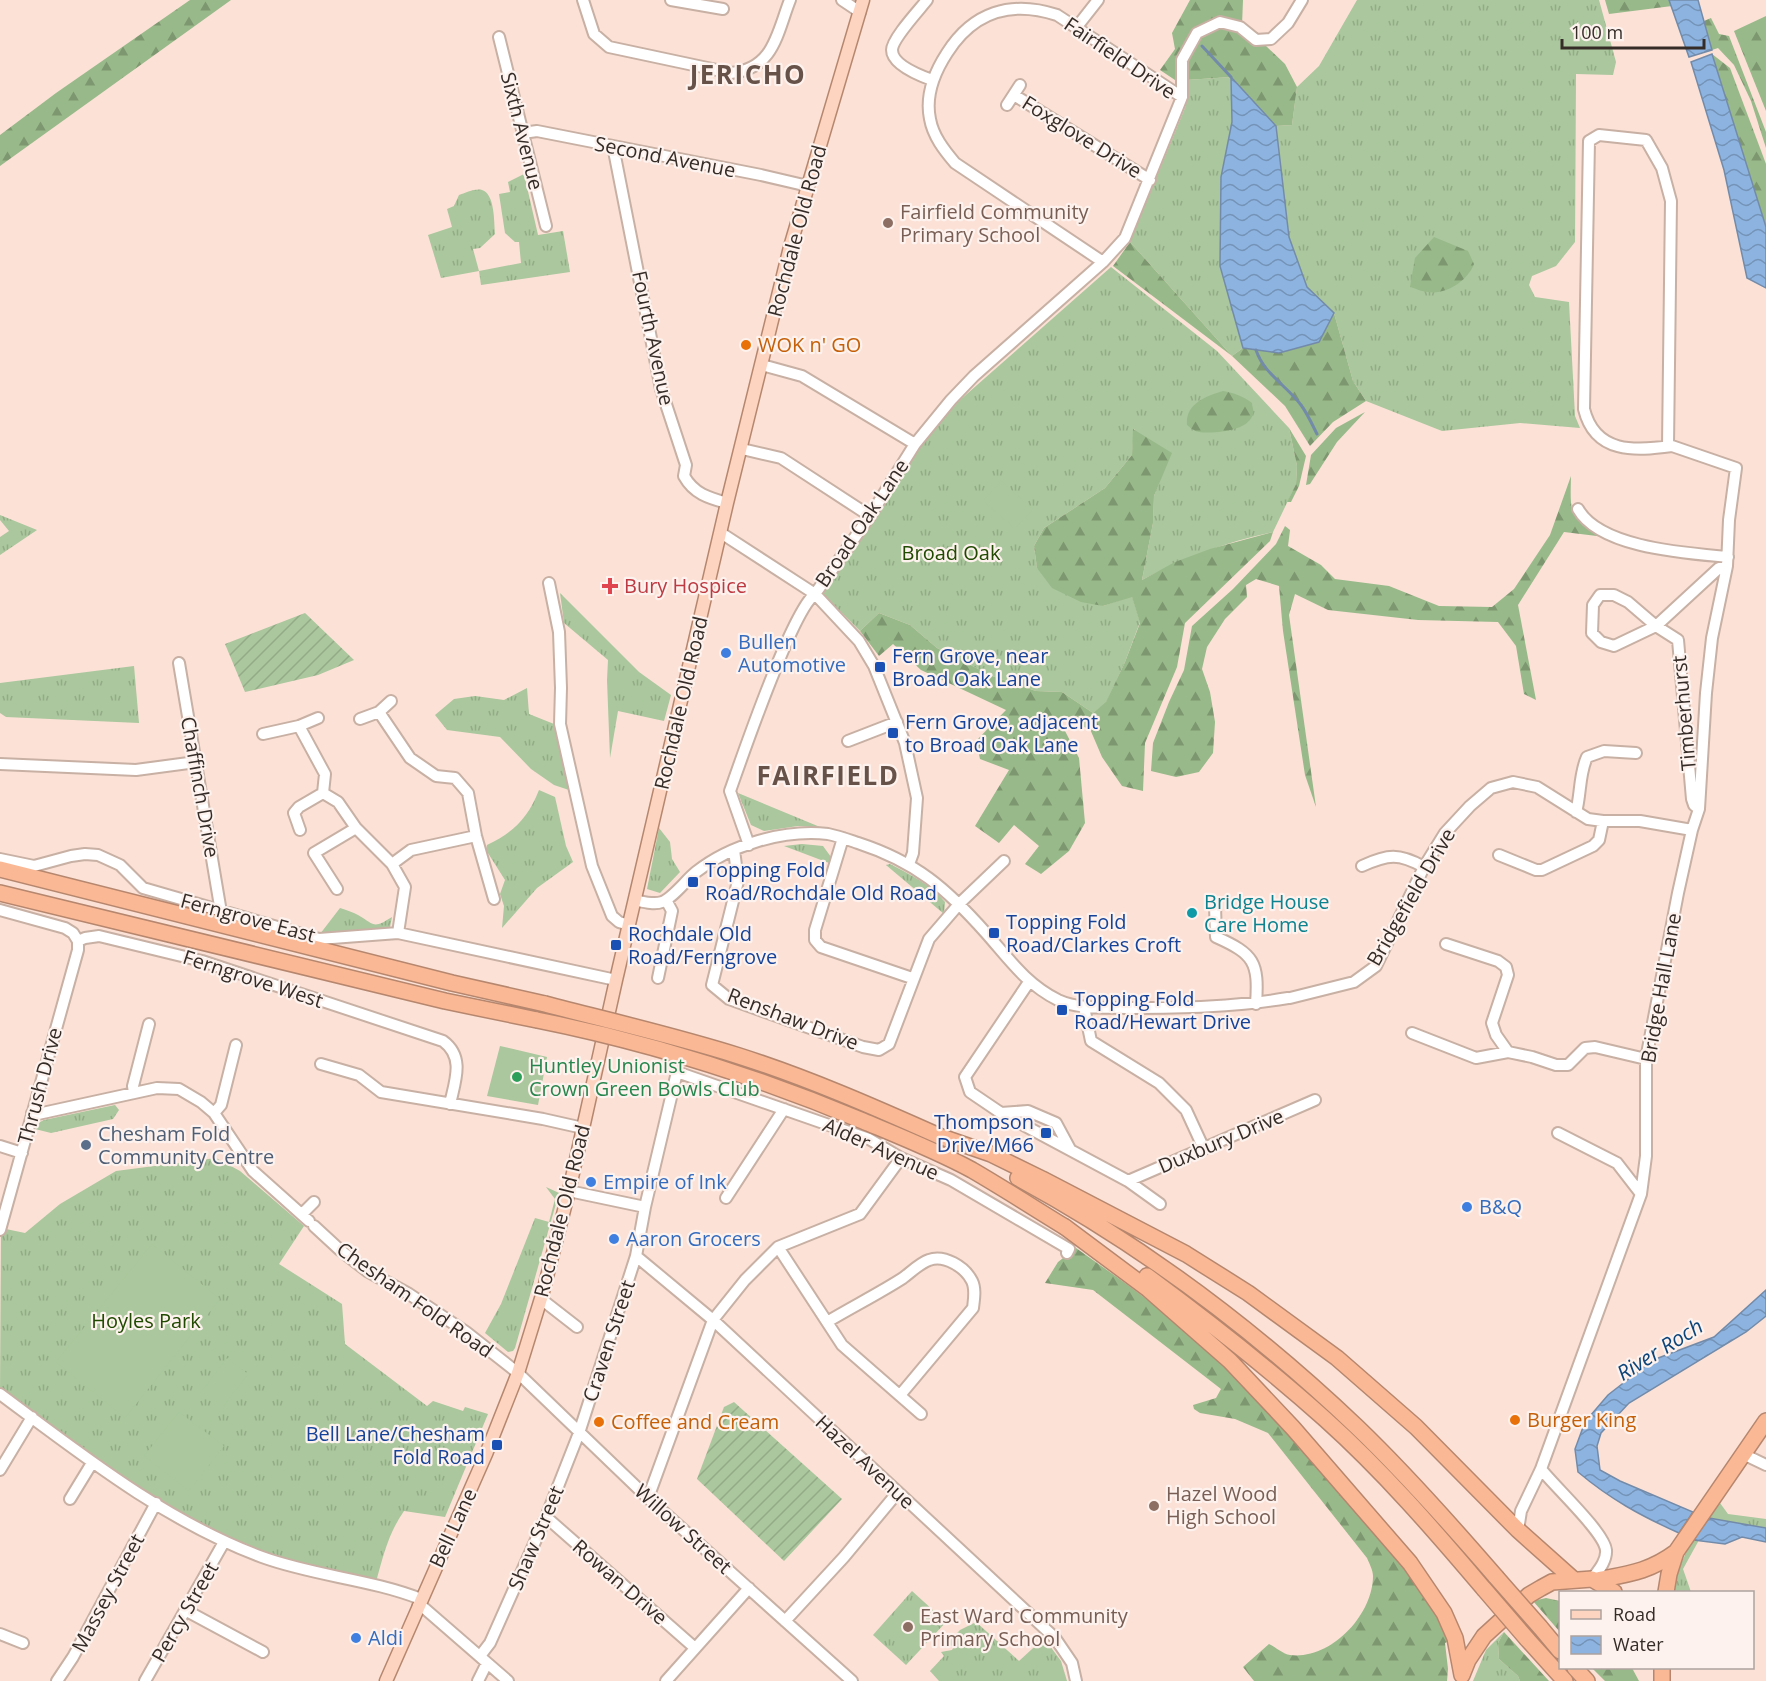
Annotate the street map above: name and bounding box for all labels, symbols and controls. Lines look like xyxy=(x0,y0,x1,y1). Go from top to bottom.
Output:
street label: Fairfield Drive xyxy=(1059,10,1181,105)
scale bar xyxy=(1562,12,1704,50)
text: 100 m xyxy=(1571,20,1623,44)
district label: JERICHO xyxy=(688,56,806,92)
street label: Sixth Avenue xyxy=(495,69,550,193)
street label: Foxglove Drive xyxy=(1017,89,1147,184)
street label: Second Avenue xyxy=(592,130,738,183)
street label: Rochdale Old Road xyxy=(761,142,832,320)
place label: Fairfield Community Primary School xyxy=(900,198,1090,248)
marker: Fairfield Community Primary School xyxy=(881,216,895,230)
street label: Fourth Avenue xyxy=(626,268,681,408)
place label: WOK n' GO xyxy=(758,331,861,358)
marker: WOK n' GO xyxy=(739,338,753,352)
street label: Broad Oak Lane xyxy=(809,453,914,592)
park label: Broad Oak xyxy=(902,539,1001,566)
place label: Bury Hospice xyxy=(624,572,747,599)
marker: Bury Hospice xyxy=(601,577,619,595)
street label: Rochdale Old Road xyxy=(647,614,714,792)
place label: Bullen Automotive xyxy=(738,628,846,678)
place label: Fern Grove, near Broad Oak Lane xyxy=(892,642,1048,692)
marker: Bullen Automotive xyxy=(719,646,733,660)
street label: Timberhurst xyxy=(1665,654,1702,772)
marker: Fern Grove, near Broad Oak Lane xyxy=(873,660,887,674)
place label: Fern Grove, adjacent to Broad Oak Lane xyxy=(905,708,1098,758)
street label: Chaffinch Drive xyxy=(175,714,226,860)
marker: Fern Grove, adjacent to Broad Oak Lane xyxy=(886,726,900,740)
district label: FAIRFIELD xyxy=(757,757,899,793)
street label: Bridgefield Drive xyxy=(1360,823,1461,971)
place label: Topping Fold Road/Rochdale Old Road xyxy=(705,856,937,906)
marker: Topping Fold Road/Rochdale Old Road xyxy=(686,875,700,889)
street label: Ferngrove East xyxy=(178,887,318,948)
place label: Bridge House Care Home xyxy=(1204,888,1329,938)
marker: Bridge House Care Home xyxy=(1185,906,1199,920)
place label: Topping Fold Road/Clarkes Croft xyxy=(1006,908,1181,958)
street label: Bridge Hall Lane xyxy=(1634,911,1687,1065)
place label: Rochdale Old Road/Ferngrove xyxy=(628,920,777,970)
marker: Topping Fold Road/Clarkes Croft xyxy=(987,926,1001,940)
marker: Rochdale Old Road/Ferngrove xyxy=(609,938,623,952)
street label: Ferngrove West xyxy=(180,943,327,1014)
street label: Renshaw Drive xyxy=(724,981,863,1056)
place label: Topping Fold Road/Hewart Drive xyxy=(1074,985,1251,1035)
marker: Topping Fold Road/Hewart Drive xyxy=(1055,1003,1069,1017)
street label: Thrush Drive xyxy=(11,1025,68,1147)
place label: Huntley Unionist Crown Green Bowls Club xyxy=(529,1052,760,1102)
marker: Huntley Unionist Crown Green Bowls Club xyxy=(510,1070,524,1084)
street label: Duxbury Drive xyxy=(1154,1102,1288,1179)
place label: Thompson Drive/M66 xyxy=(934,1108,1034,1158)
street label: Alder Avenue xyxy=(819,1111,943,1186)
place label: Chesham Fold Community Centre xyxy=(98,1120,274,1170)
street label: Rochdale Old Road xyxy=(527,1122,596,1300)
marker: Thompson Drive/M66 xyxy=(1039,1126,1053,1140)
marker: Chesham Fold Community Centre xyxy=(79,1138,93,1152)
place label: Empire of Ink xyxy=(603,1168,727,1195)
marker: Empire of Ink xyxy=(584,1175,598,1189)
place label: B&Q xyxy=(1479,1193,1522,1220)
marker: B&Q xyxy=(1460,1200,1474,1214)
place label: Aaron Grocers xyxy=(626,1225,761,1252)
marker: Aaron Grocers xyxy=(607,1232,621,1246)
street label: Chesham Fold Road xyxy=(332,1235,499,1364)
street label: Craven Street xyxy=(576,1277,641,1405)
park label: Hoyles Park xyxy=(91,1307,201,1334)
water label: River Roch xyxy=(1611,1312,1708,1387)
place label: Burger King xyxy=(1527,1406,1636,1433)
place label: Coffee and Cream xyxy=(611,1408,779,1435)
street label: Hazel Avenue xyxy=(810,1409,921,1515)
marker: Burger King xyxy=(1508,1413,1522,1427)
marker: Coffee and Cream xyxy=(592,1415,606,1429)
place label: Bell Lane/Chesham Fold Road xyxy=(306,1420,485,1470)
marker: Bell Lane/Chesham Fold Road xyxy=(490,1438,504,1452)
street label: Willow Street xyxy=(629,1478,738,1580)
place label: Hazel Wood High School xyxy=(1166,1480,1277,1530)
street label: Shaw Street xyxy=(501,1481,570,1594)
street label: Bell Lane xyxy=(422,1484,483,1572)
marker: Hazel Wood High School xyxy=(1147,1499,1161,1513)
street label: Massey Street xyxy=(65,1529,150,1657)
street label: Rowan Drive xyxy=(567,1533,673,1630)
street label: Percy Street xyxy=(145,1556,224,1667)
legend xyxy=(1559,1591,1754,1669)
place label: East Ward Community Primary School xyxy=(920,1602,1129,1652)
text: Road xyxy=(1613,1602,1656,1626)
marker: East Ward Community Primary School xyxy=(901,1620,915,1634)
place label: Aldi xyxy=(368,1624,403,1651)
marker: Aldi xyxy=(349,1631,363,1645)
text: Water xyxy=(1613,1632,1664,1656)

